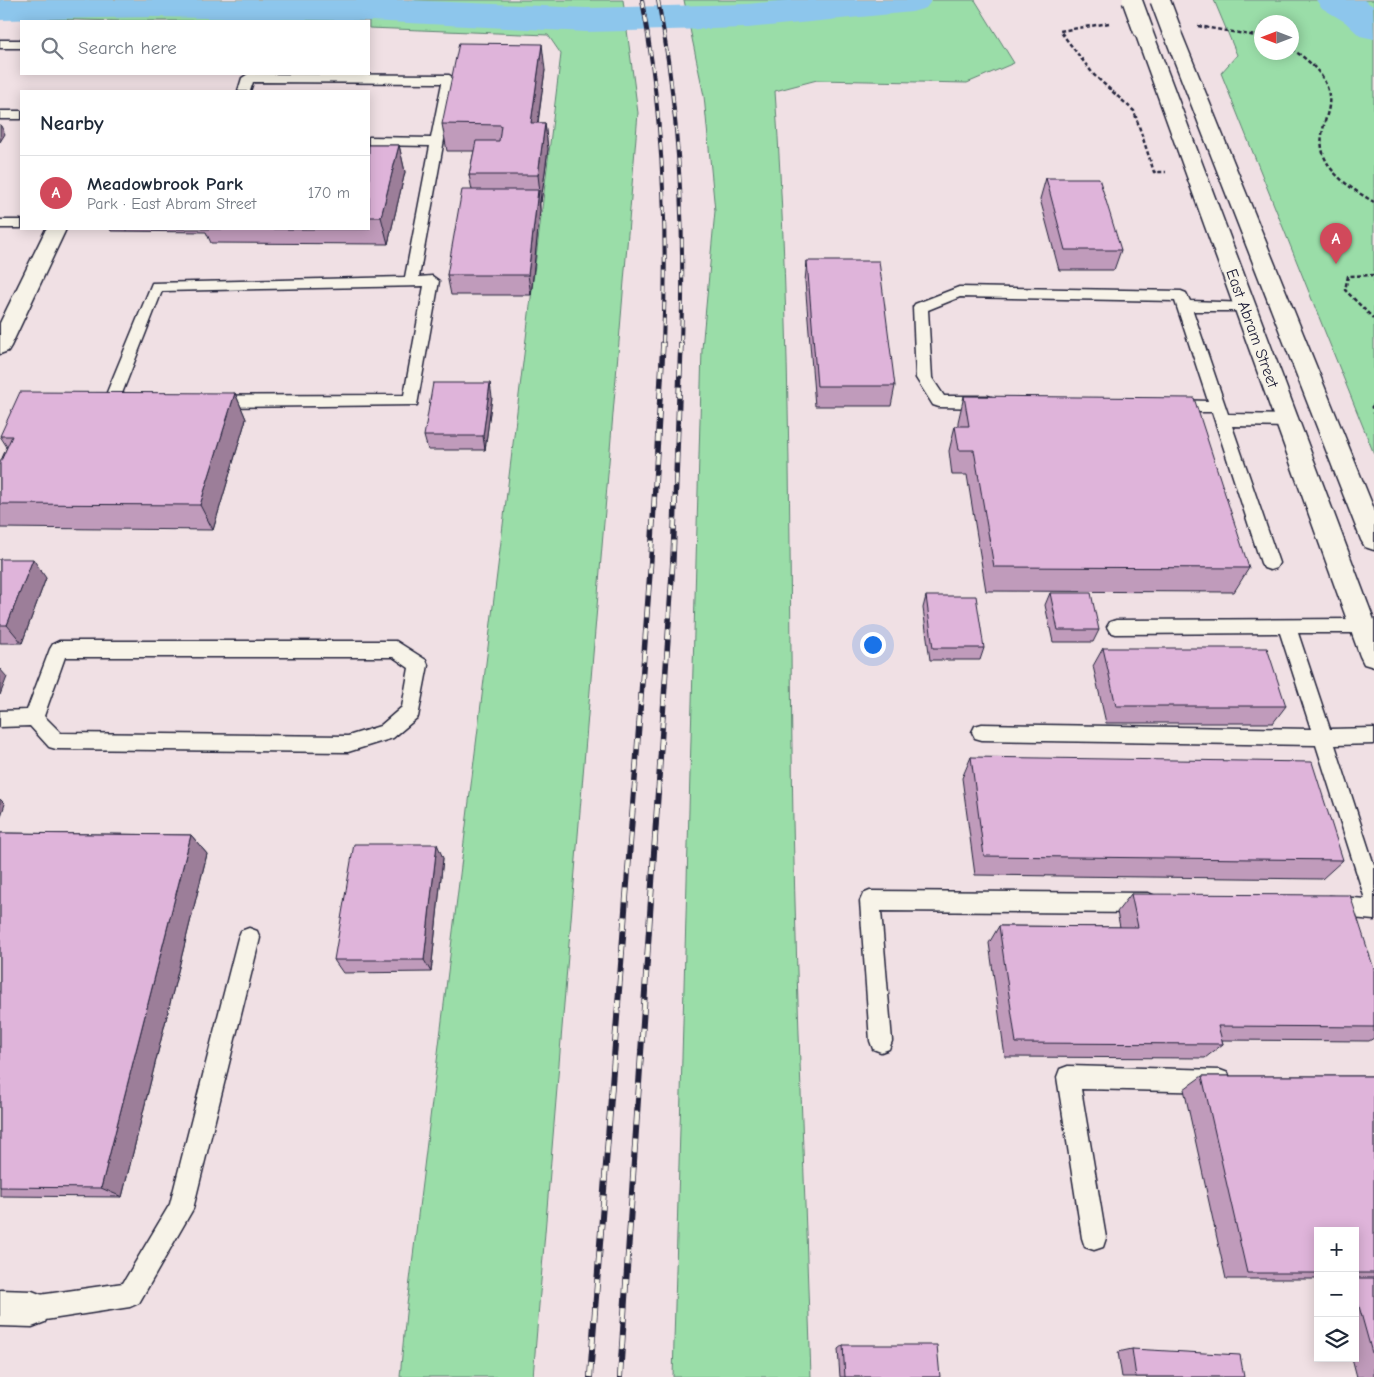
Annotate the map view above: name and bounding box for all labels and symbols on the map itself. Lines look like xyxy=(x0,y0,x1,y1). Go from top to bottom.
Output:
north arrow xyxy=(1254,15,1299,60)
pin: A xyxy=(1320,223,1352,264)
street label: East Abram Street xyxy=(1222,266,1282,391)
your location xyxy=(860,632,886,658)

